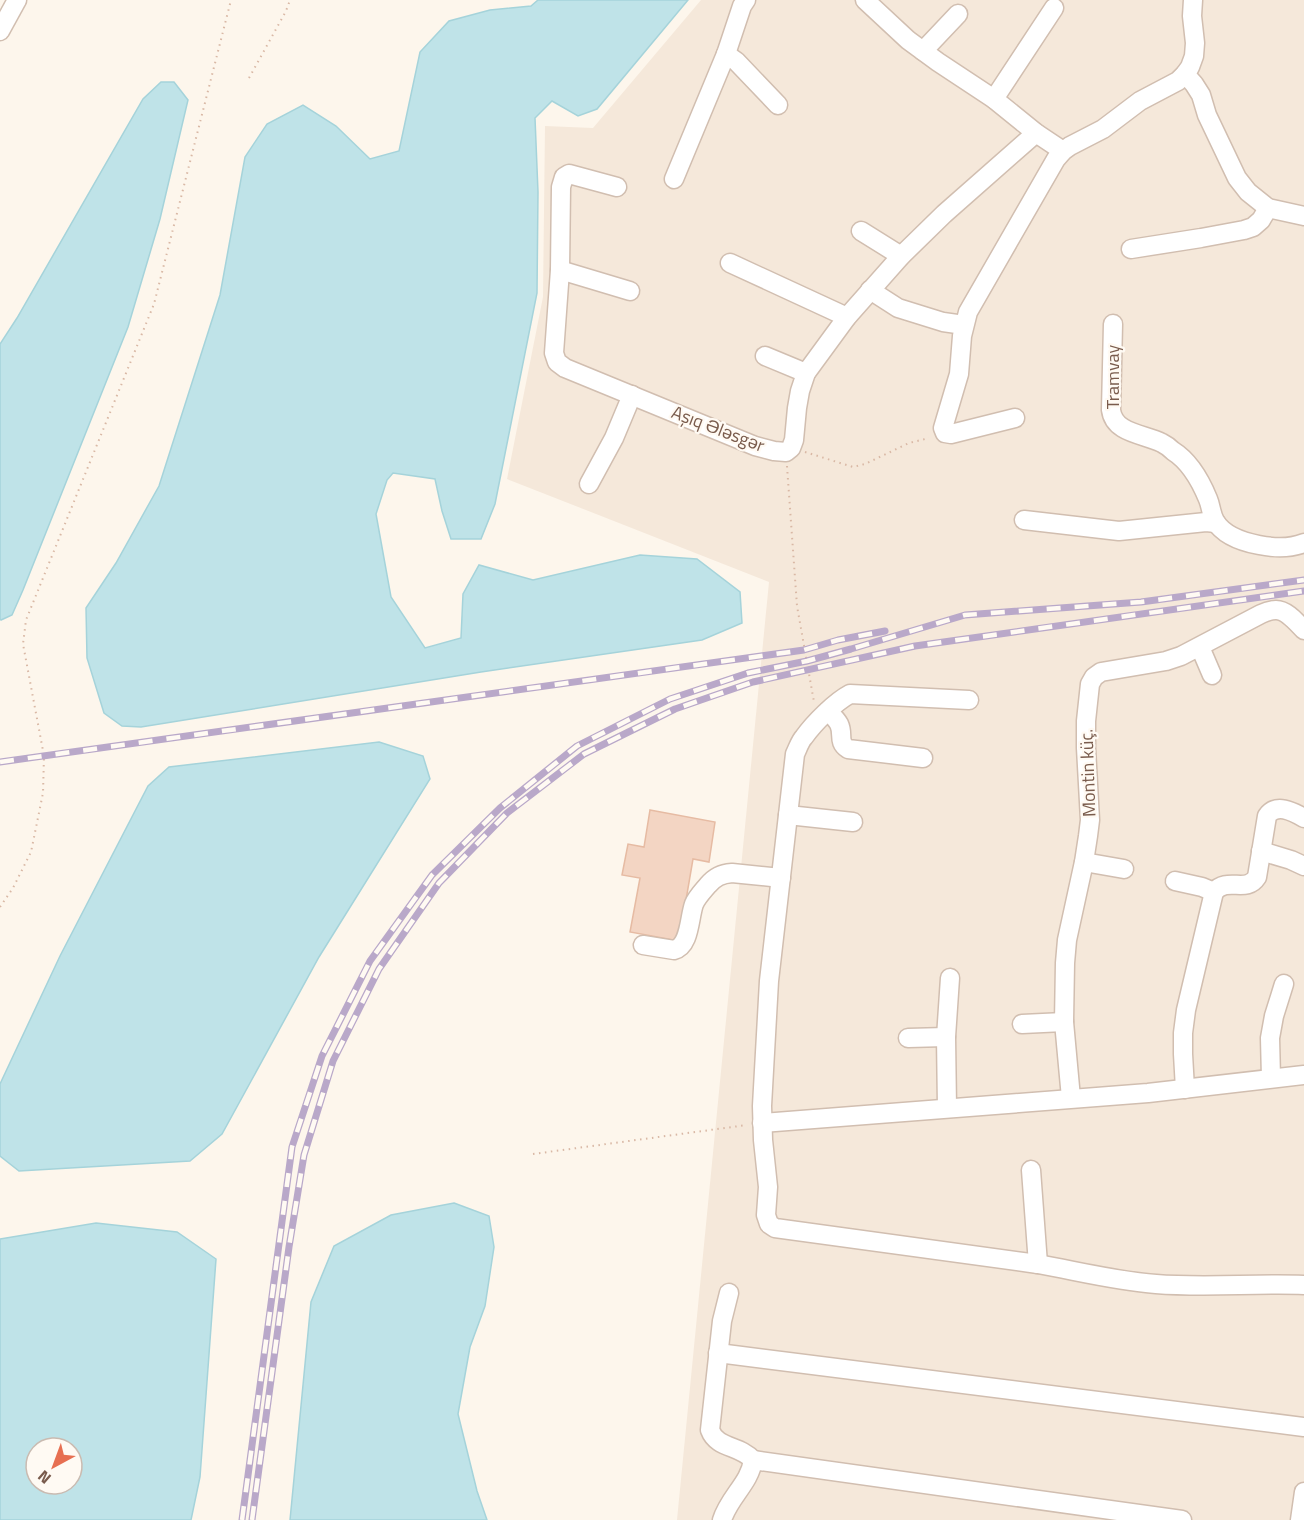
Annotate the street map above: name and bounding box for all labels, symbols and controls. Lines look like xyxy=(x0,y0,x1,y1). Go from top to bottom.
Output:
street label: Tramvay xyxy=(1099,345,1126,409)
street label: Aşıq Ələsgər xyxy=(668,398,769,459)
street label: Montin küç. xyxy=(1072,729,1103,817)
north arrow xyxy=(24,1436,84,1496)
text: N xyxy=(32,1465,56,1490)

